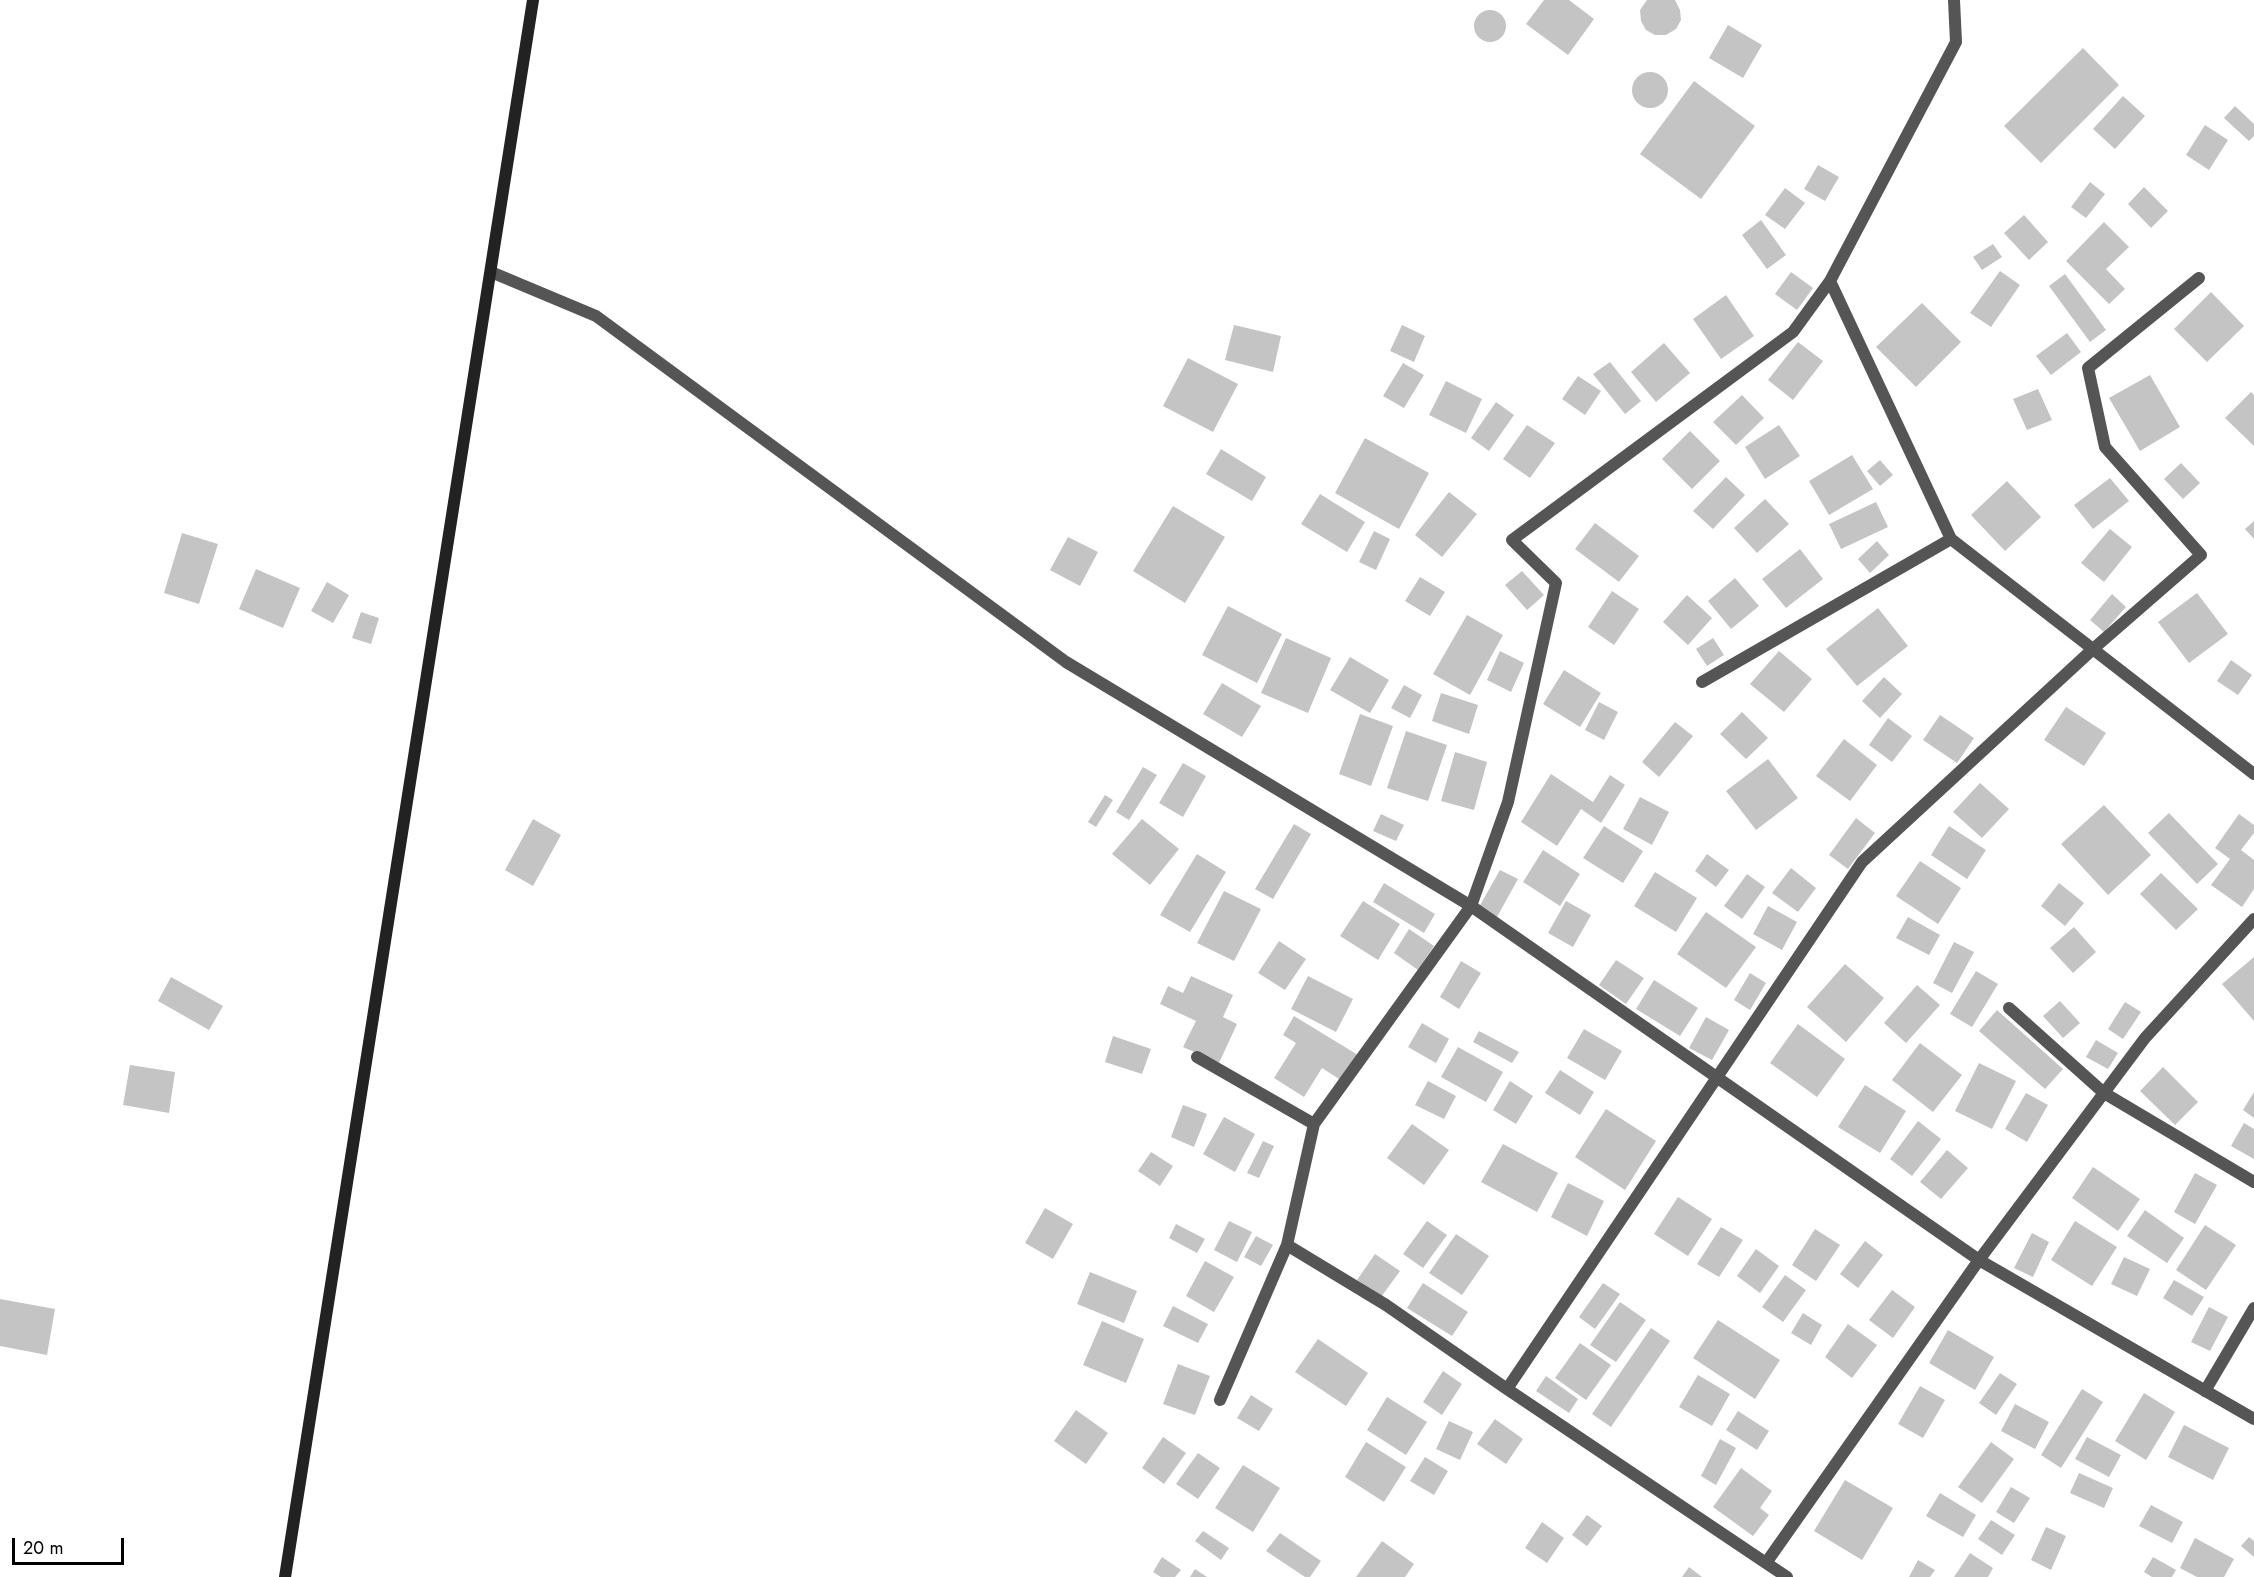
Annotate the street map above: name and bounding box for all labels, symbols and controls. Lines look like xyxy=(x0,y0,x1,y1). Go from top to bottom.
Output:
scale bar xyxy=(15,1526,128,1564)
text: 20 m xyxy=(23,1535,63,1561)

